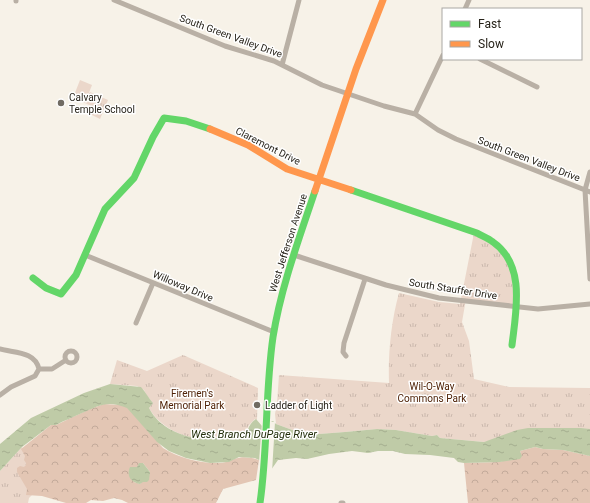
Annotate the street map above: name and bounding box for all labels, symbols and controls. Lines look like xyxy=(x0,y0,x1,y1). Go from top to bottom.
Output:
legend xyxy=(442,8,582,60)
street label: South Green Valley Drive xyxy=(178,12,284,60)
text: Fast xyxy=(478,17,501,31)
text: Slow xyxy=(478,37,504,51)
place label: Calvary Temple School xyxy=(69,92,135,115)
marker: Calvary Temple School xyxy=(56,98,66,108)
street label: Claremont Drive xyxy=(234,125,302,167)
street label: South Green Valley Drive xyxy=(476,134,582,184)
street label: West Jefferson Avenue xyxy=(267,192,309,294)
street label: Willoway Drive xyxy=(151,268,215,304)
street label: South Stauffer Drive xyxy=(408,277,498,301)
park label: Wil-O-Way Commons Park xyxy=(398,381,467,404)
park label: Firemen's Memorial Park xyxy=(160,388,225,411)
marker: Ladder of Light xyxy=(252,400,262,410)
place label: Ladder of Light xyxy=(265,400,332,411)
water label: West Branch DuPage River xyxy=(191,428,317,441)

